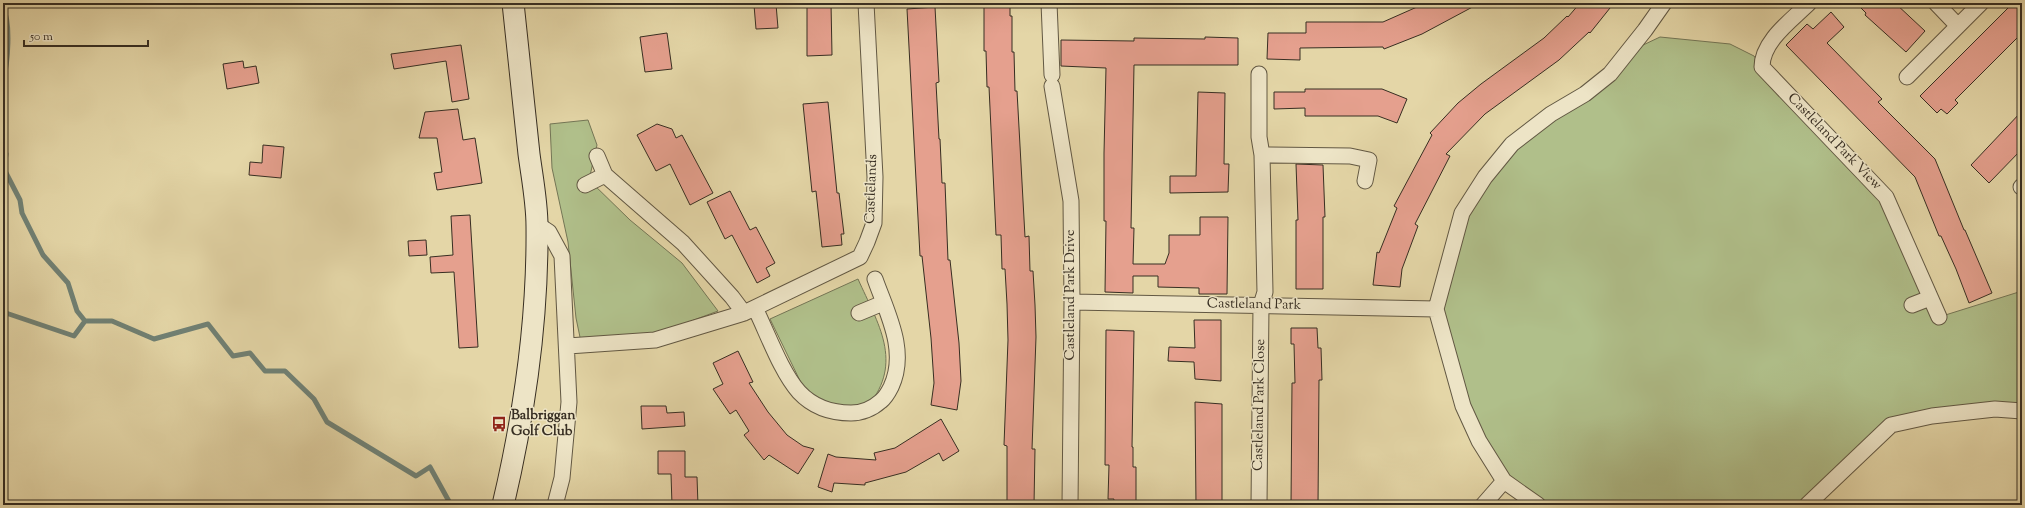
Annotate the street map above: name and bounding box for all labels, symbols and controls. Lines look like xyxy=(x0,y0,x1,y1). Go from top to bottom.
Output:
scale bar xyxy=(24,22,148,48)
text: 50 m xyxy=(29,28,53,46)
street label: Castleland Park View xyxy=(1782,89,1886,195)
street label: Castlelands xyxy=(861,154,883,224)
street label: Castleland Park Drive xyxy=(1061,230,1081,360)
street label: Castleland Park xyxy=(1207,294,1302,316)
street label: Castleland Park Close xyxy=(1249,339,1271,471)
place label: Balbriggan Golf Club xyxy=(511,406,576,442)
bus stop icon: Balbriggan Golf Club xyxy=(490,415,508,433)

